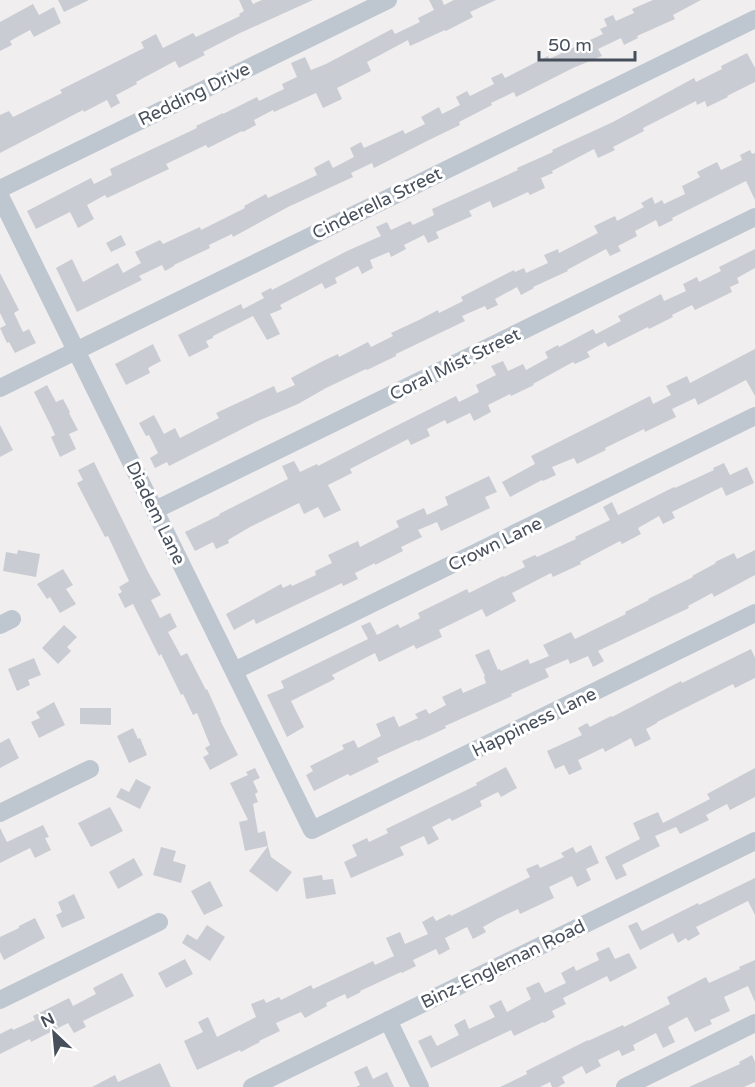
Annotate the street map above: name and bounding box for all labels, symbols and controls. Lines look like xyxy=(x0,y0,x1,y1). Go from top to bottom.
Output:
scale bar xyxy=(539,24,635,62)
text: 50 m xyxy=(548,34,592,56)
street label: Redding Drive xyxy=(135,57,253,131)
street label: Cinderella Street xyxy=(309,162,446,244)
street label: Coral Mist Street xyxy=(386,323,524,405)
street label: Diadem Lane xyxy=(121,458,191,568)
street label: Crown Lane xyxy=(445,512,545,576)
street label: Happiness Lane xyxy=(468,682,600,762)
street label: Binz-Engleman Road xyxy=(417,915,589,1013)
north arrow xyxy=(24,1003,84,1063)
text: N xyxy=(38,1009,58,1032)

